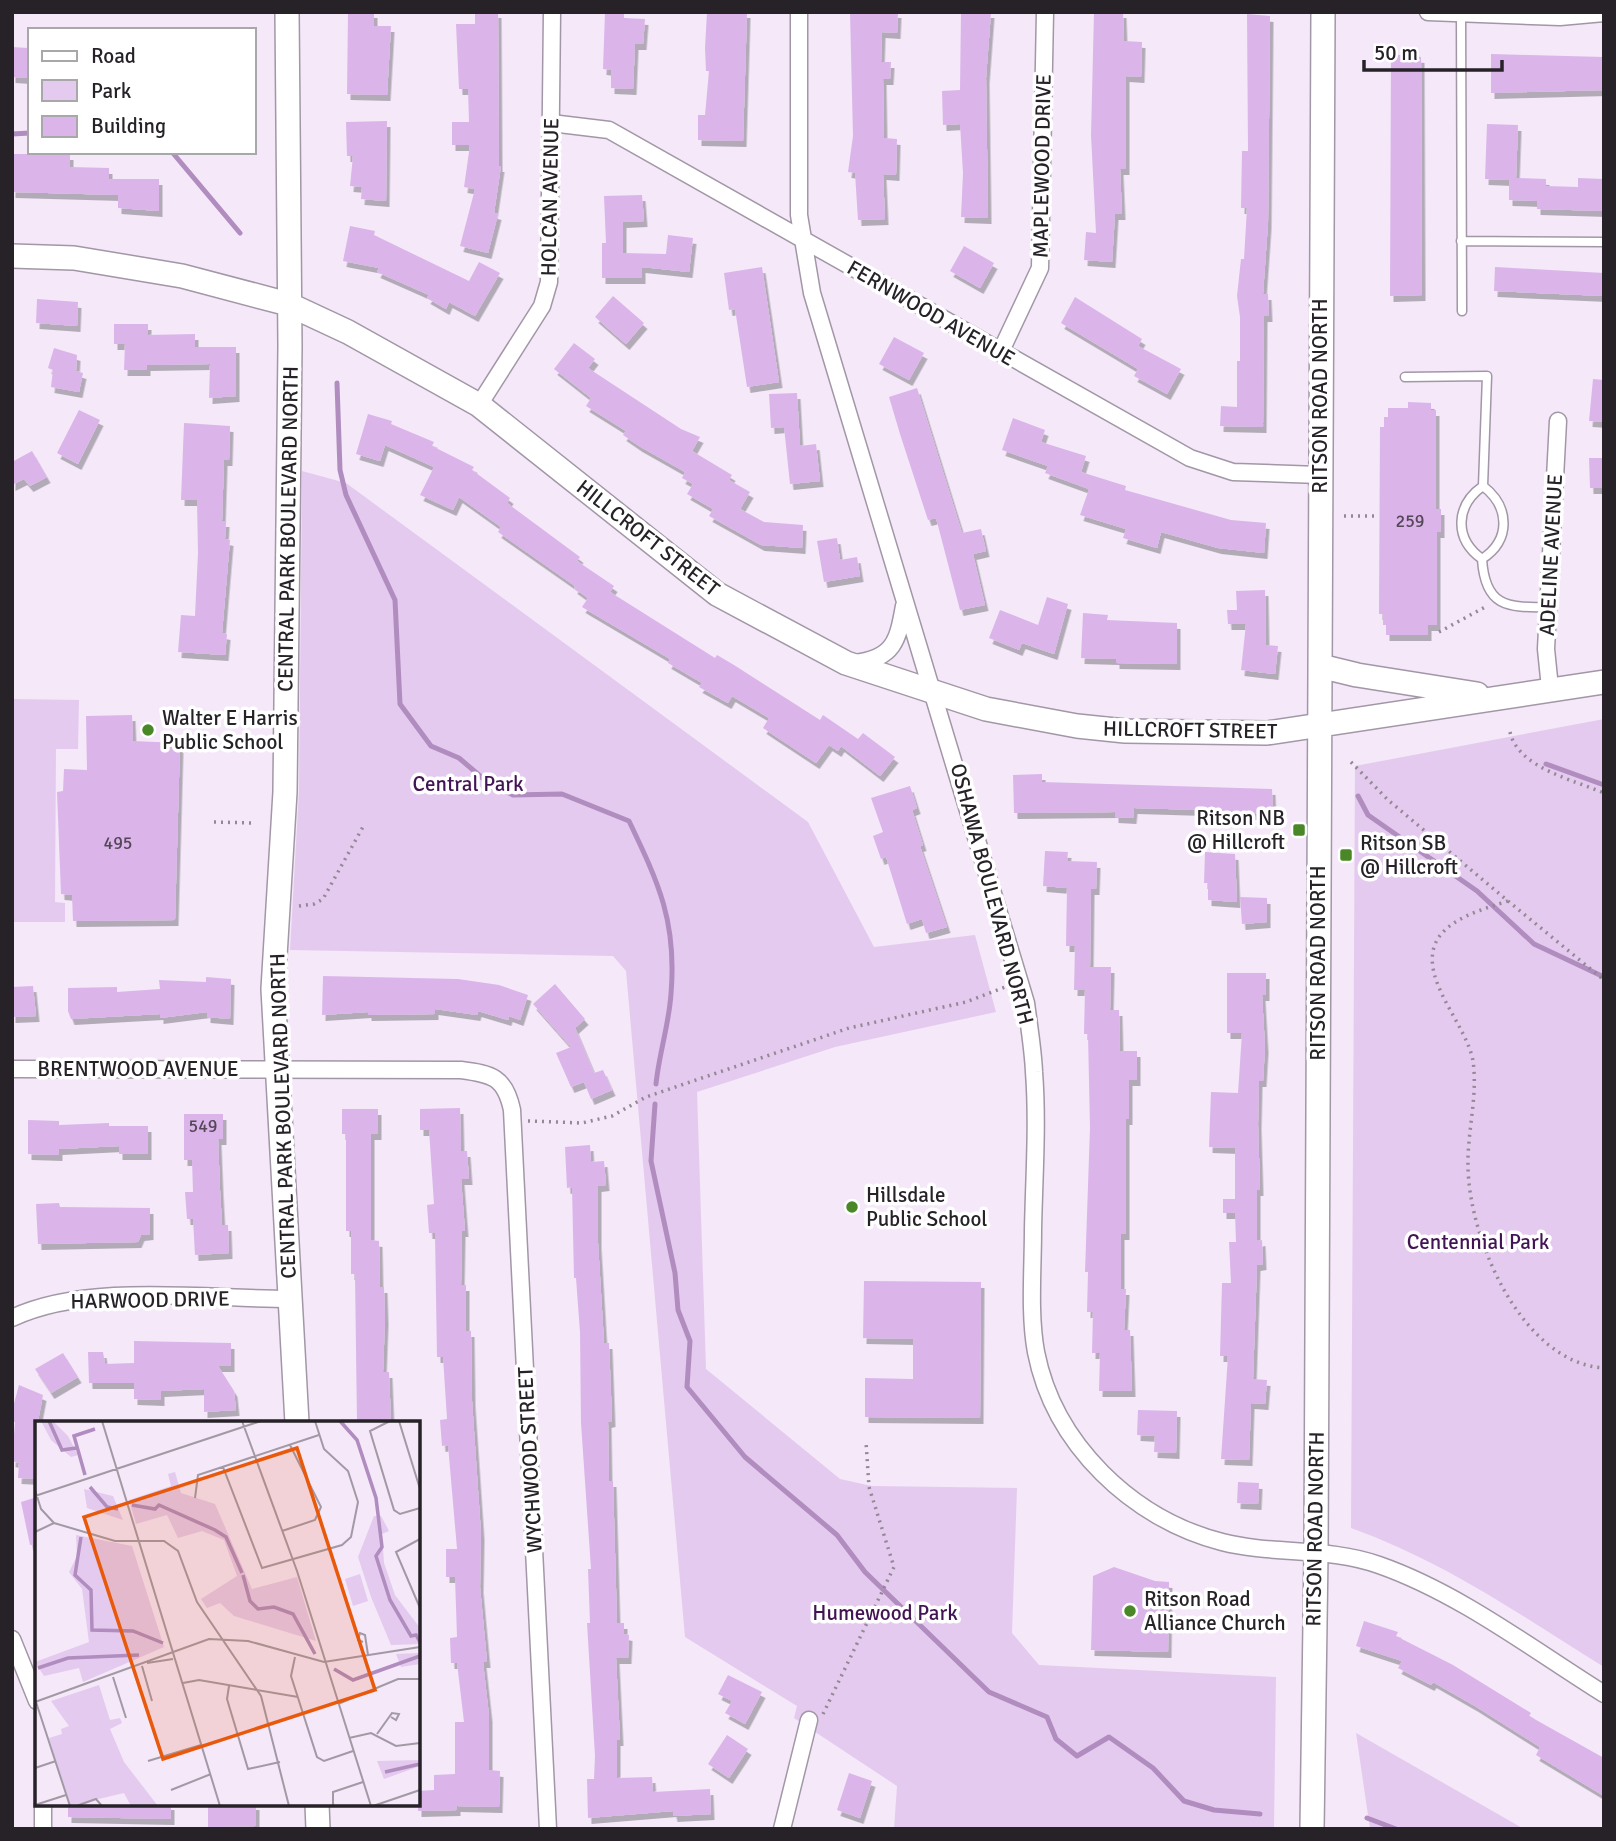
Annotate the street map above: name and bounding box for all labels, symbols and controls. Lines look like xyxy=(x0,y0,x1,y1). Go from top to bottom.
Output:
legend xyxy=(28,28,256,154)
scale bar xyxy=(1364,28,1502,72)
text: 50 m xyxy=(1374,40,1418,66)
text: Road xyxy=(91,43,136,69)
street label: MAPLEWOOD DRIVE xyxy=(1027,74,1057,258)
text: Park xyxy=(91,78,132,104)
text: Building xyxy=(91,113,166,139)
street label: HOLCAN AVENUE xyxy=(536,117,564,277)
street label: FERNWOOD AVENUE xyxy=(843,254,1019,372)
street label: RITSON ROAD NORTH xyxy=(1307,298,1333,494)
street label: CENTRAL PARK BOULEVARD NORTH xyxy=(272,366,304,692)
street label: ADELINE AVENUE xyxy=(1534,473,1568,637)
street label: HILLCROFT STREET xyxy=(571,474,725,602)
house number: 259 xyxy=(1395,510,1425,532)
place label: Walter E Harris Public School xyxy=(162,705,298,755)
street label: HILLCROFT STREET xyxy=(1103,715,1278,745)
marker: Walter E Harris Public School xyxy=(140,722,156,738)
street label: OSHAWA BOULEVARD NORTH xyxy=(945,761,1039,1027)
park label: Central Park xyxy=(412,771,524,797)
place label: Ritson NB @ Hillcroft xyxy=(1187,805,1285,855)
marker: Ritson NB @ Hillcroft xyxy=(1291,822,1307,838)
place label: Ritson SB @ Hillcroft xyxy=(1360,830,1458,880)
house number: 495 xyxy=(103,832,133,854)
marker: Ritson SB @ Hillcroft xyxy=(1338,847,1354,863)
street label: RITSON ROAD NORTH xyxy=(1305,865,1331,1061)
street label: CENTRAL PARK BOULEVARD NORTH xyxy=(264,953,302,1279)
street label: BRENTWOOD AVENUE xyxy=(37,1056,239,1082)
house number: 549 xyxy=(188,1115,218,1137)
place label: Hillsdale Public School xyxy=(866,1182,987,1232)
marker: Hillsdale Public School xyxy=(844,1199,860,1215)
park label: Centennial Park xyxy=(1407,1229,1550,1255)
street label: HARWOOD DRIVE xyxy=(70,1286,230,1314)
street label: WYCHWOOD STREET xyxy=(512,1365,548,1554)
inset map xyxy=(35,1421,420,1806)
street label: RITSON ROAD NORTH xyxy=(1300,1431,1330,1627)
place label: Ritson Road Alliance Church xyxy=(1144,1586,1286,1636)
park label: Humewood Park xyxy=(812,1600,958,1626)
marker: Ritson Road Alliance Church xyxy=(1122,1603,1138,1619)

